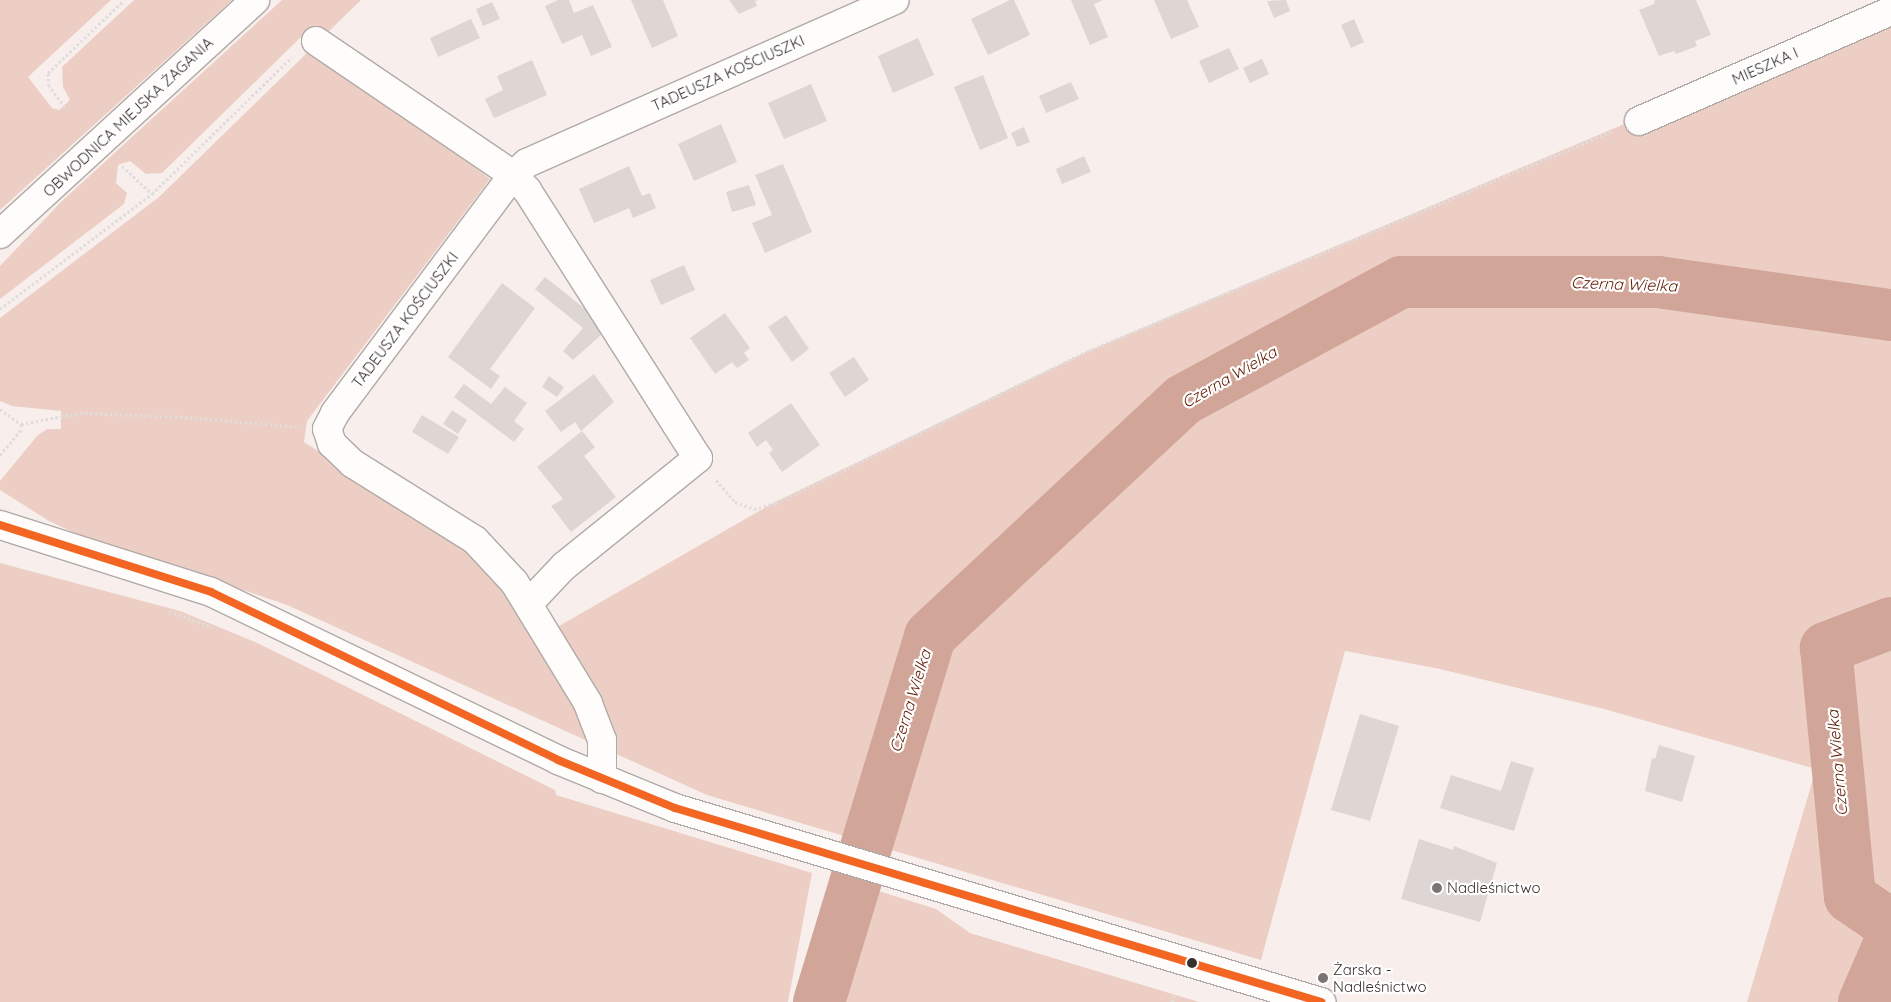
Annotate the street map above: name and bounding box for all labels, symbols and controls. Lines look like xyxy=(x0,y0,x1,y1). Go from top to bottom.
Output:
street label: TADEUSZA KOŚCIUSZKI xyxy=(649,31,807,115)
street label: OBWODNICA MIEJSKA ŻAGANIA xyxy=(39,34,217,200)
street label: MIESZKA I xyxy=(1729,43,1801,89)
street label: TADEUSZA KOŚCIUSZKI xyxy=(348,249,462,391)
water label: Czerna Wielka xyxy=(1571,273,1677,295)
water label: Czerna Wielka xyxy=(1178,342,1280,412)
water label: Czerna Wielka xyxy=(885,647,935,755)
water label: Czerna Wielka xyxy=(1823,709,1851,817)
place label: Nadleśnictwo xyxy=(1447,879,1541,897)
marker: Nadleśnictwo xyxy=(1431,882,1443,894)
unlabelled marker xyxy=(1187,958,1197,968)
place label: Żarska - Nadleśnictwo xyxy=(1333,960,1427,995)
marker: Żarska - Nadleśnictwo xyxy=(1317,972,1329,984)

